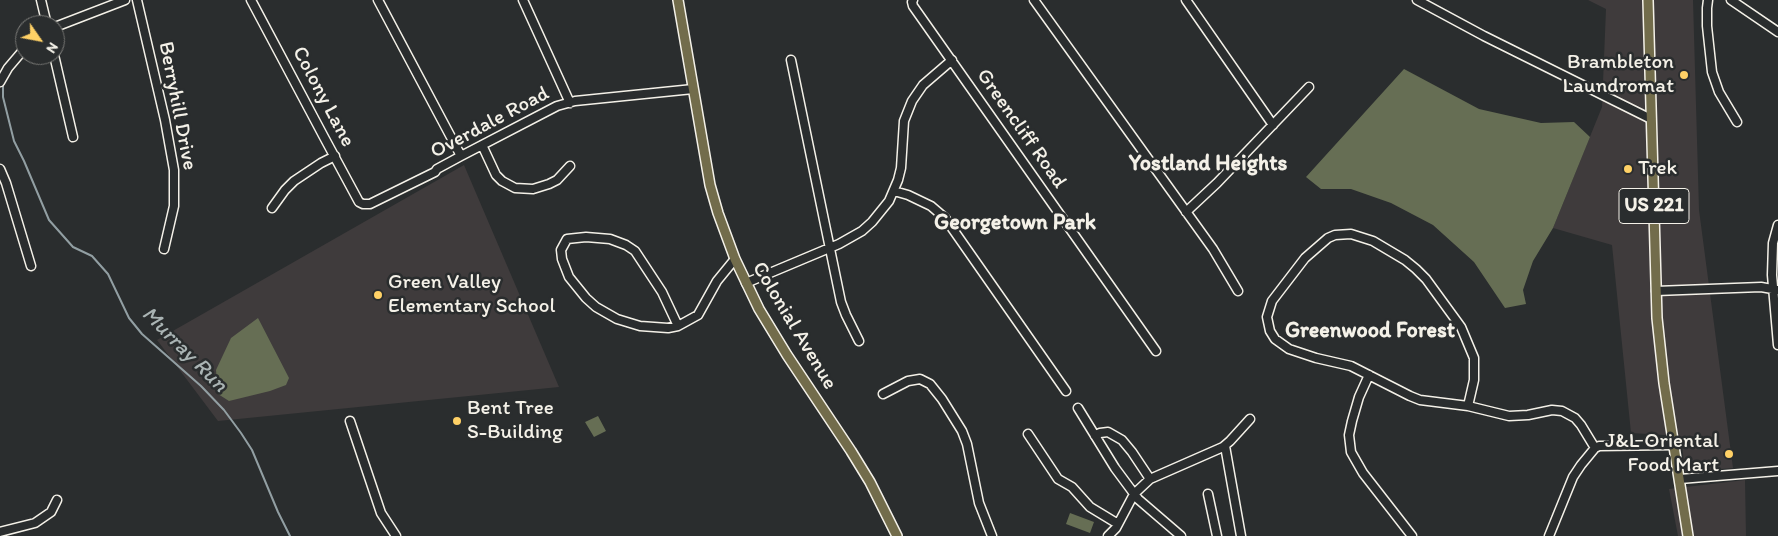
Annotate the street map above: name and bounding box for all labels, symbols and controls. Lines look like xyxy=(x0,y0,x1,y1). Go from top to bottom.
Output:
north arrow xyxy=(15,15,65,65)
text: N xyxy=(42,39,62,56)
street label: Berryhill Drive xyxy=(152,40,202,172)
street label: Colony Lane xyxy=(286,42,360,152)
place label: Brambleton Laundromat xyxy=(1562,50,1674,100)
street label: Greencliff Road xyxy=(970,64,1072,194)
marker: Brambleton Laundromat xyxy=(1678,69,1690,81)
street label: Overdale Road xyxy=(426,81,554,165)
district label: Yostland Heights xyxy=(1129,151,1287,177)
place label: Trek xyxy=(1638,156,1677,182)
marker: Trek xyxy=(1622,163,1634,175)
road number: US 221 xyxy=(1619,188,1689,224)
district label: Georgetown Park xyxy=(934,210,1096,236)
street label: Colonial Avenue xyxy=(746,258,842,394)
place label: Green Valley Elementary School xyxy=(388,270,555,320)
marker: Green Valley Elementary School xyxy=(372,289,384,301)
water label: Murray Run xyxy=(136,302,232,398)
district label: Greenwood Forest xyxy=(1285,318,1455,344)
place label: Bent Tree S-Building xyxy=(467,396,563,446)
marker: Bent Tree S-Building xyxy=(451,415,463,427)
place label: J&L Oriental Food Mart xyxy=(1605,429,1719,479)
marker: J&L Oriental Food Mart xyxy=(1723,448,1735,460)

